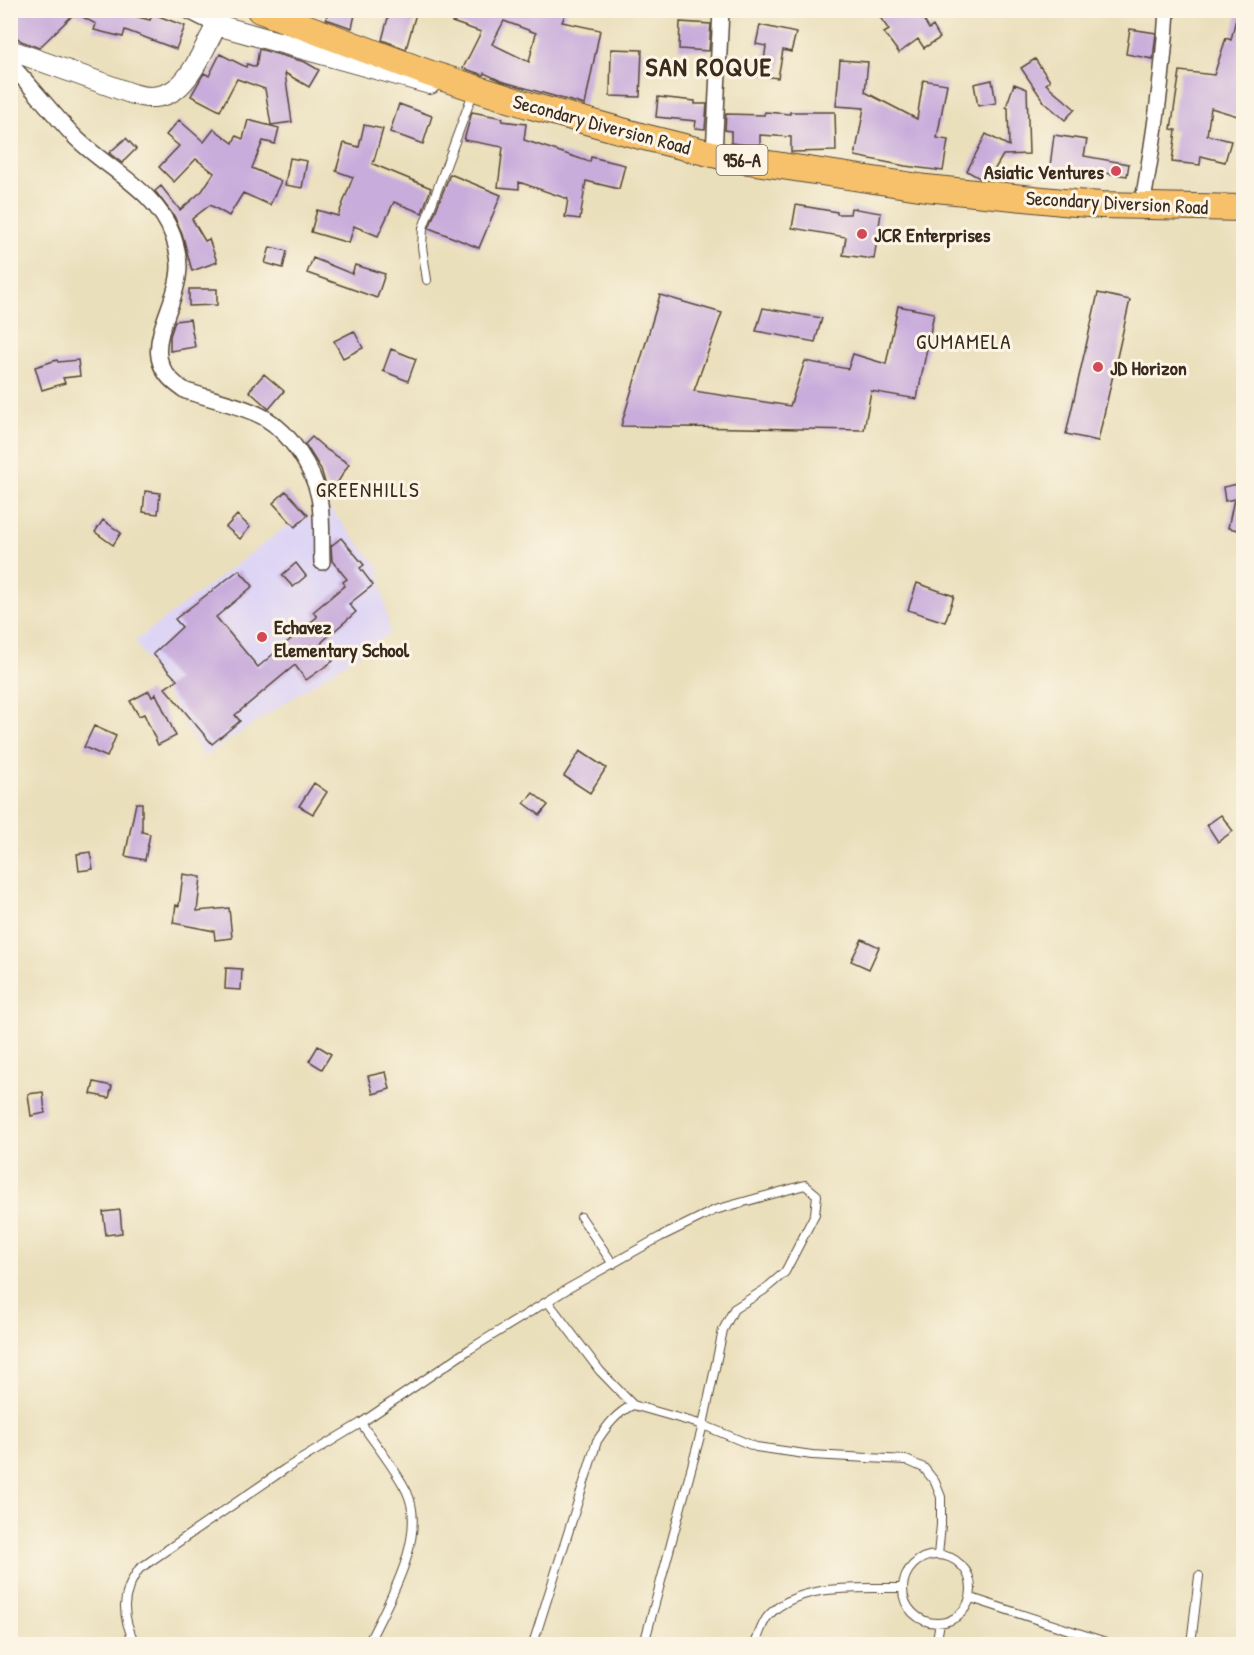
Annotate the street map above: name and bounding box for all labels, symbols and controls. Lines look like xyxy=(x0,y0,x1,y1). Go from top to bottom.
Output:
district label: SAN ROQUE xyxy=(645,49,773,84)
street label: Secondary Diversion Road xyxy=(510,87,694,161)
road number: 956-A xyxy=(716,145,768,175)
place label: Asiatic Ventures xyxy=(984,158,1104,185)
marker: Asiatic Ventures xyxy=(1109,164,1123,178)
street label: Secondary Diversion Road xyxy=(1025,184,1209,220)
place label: JCR Enterprises xyxy=(874,221,991,249)
marker: JCR Enterprises xyxy=(855,227,869,241)
district label: GUMAMELA xyxy=(916,327,1012,356)
place label: JD Horizon xyxy=(1110,354,1187,381)
marker: JD Horizon xyxy=(1091,360,1105,374)
district label: GREENHILLS xyxy=(316,475,420,504)
place label: Echavez Elementary School xyxy=(274,613,410,664)
marker: Echavez Elementary School xyxy=(255,630,269,644)

